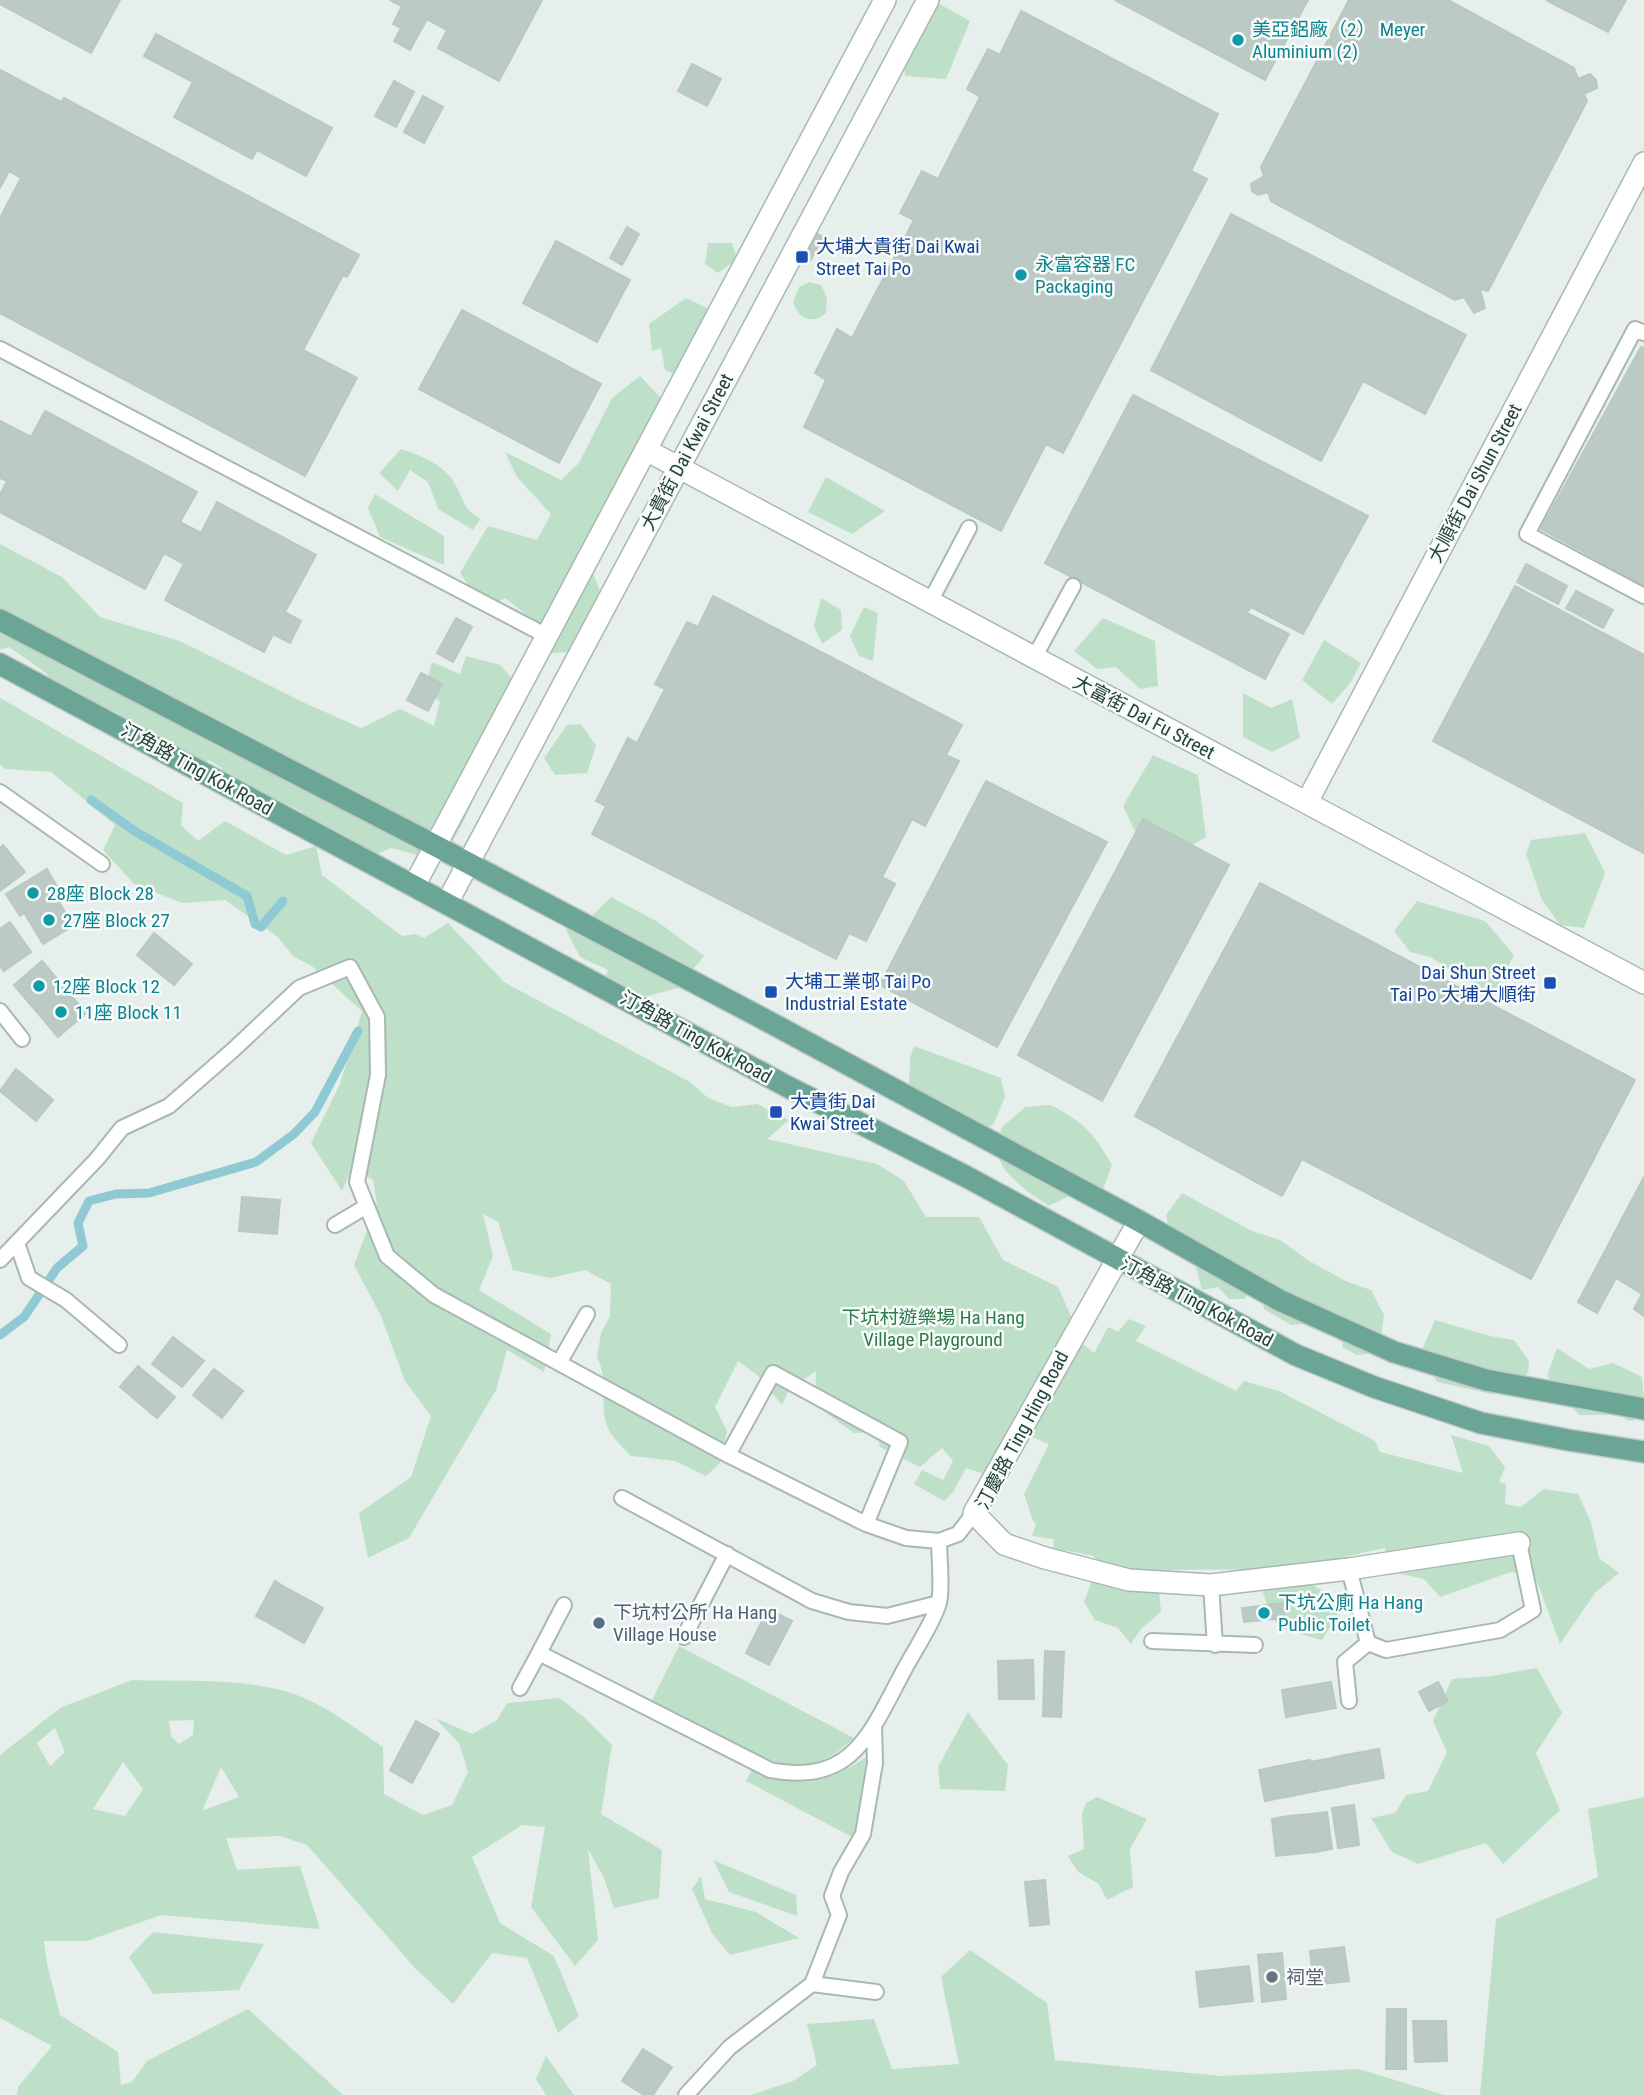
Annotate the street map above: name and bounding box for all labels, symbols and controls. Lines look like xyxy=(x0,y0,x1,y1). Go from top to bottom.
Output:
place label: 美亞鋁廠（2） Meyer Aluminium (2) xyxy=(1252,18,1426,63)
marker: 美亞鋁廠（2） Meyer Aluminium (2) xyxy=(1230,32,1246,48)
place label: 大埔大貴街 Dai Kwai Street Tai Po xyxy=(816,235,980,280)
marker: 大埔大貴街 Dai Kwai Street Tai Po xyxy=(794,249,810,265)
place label: 永富容器 FC Packaging xyxy=(1035,253,1135,298)
marker: 永富容器 FC Packaging xyxy=(1013,267,1029,283)
street label: 大貴街 Dai Kwai Street xyxy=(636,370,738,534)
street label: 大順街 Dai Shun Street xyxy=(1423,400,1527,566)
street label: 大富街 Dai Fu Street xyxy=(1069,670,1219,764)
street label: 汀角路 Ting Kok Road xyxy=(117,718,277,820)
place label: 28座 Block 28 xyxy=(47,882,154,905)
marker: 28座 Block 28 xyxy=(25,885,41,901)
place label: 27座 Block 27 xyxy=(63,909,170,932)
marker: 27座 Block 27 xyxy=(41,912,57,928)
place label: Dai Shun Street Tai Po 大埔大順街 xyxy=(1390,961,1536,1006)
place label: 大埔工業邨 Tai Po Industrial Estate xyxy=(785,970,931,1015)
place label: 12座 Block 12 xyxy=(53,975,160,998)
marker: Dai Shun Street Tai Po 大埔大順街 xyxy=(1542,975,1558,991)
marker: 12座 Block 12 xyxy=(31,978,47,994)
marker: 大埔工業邨 Tai Po Industrial Estate xyxy=(763,984,779,1000)
street label: 汀角路 Ting Kok Road xyxy=(616,986,776,1088)
place label: 11座 Block 11 xyxy=(75,1001,182,1024)
marker: 11座 Block 11 xyxy=(53,1004,69,1020)
place label: 大貴街 Dai Kwai Street xyxy=(790,1090,876,1135)
marker: 大貴街 Dai Kwai Street xyxy=(768,1104,784,1120)
street label: 汀角路 Ting Kok Road xyxy=(1117,1252,1277,1352)
park label: 下坑村遊樂場 Ha Hang Village Playground xyxy=(841,1306,1025,1351)
street label: 汀慶路 Ting Hing Road xyxy=(971,1347,1073,1513)
place label: 下坑公廁 Ha Hang Public Toilet xyxy=(1278,1591,1423,1636)
place label: 下坑村公所 Ha Hang Village House xyxy=(613,1601,777,1646)
marker: 下坑公廁 Ha Hang Public Toilet xyxy=(1256,1605,1272,1621)
marker: 下坑村公所 Ha Hang Village House xyxy=(591,1615,607,1631)
place label: 祠堂 xyxy=(1286,1966,1324,1989)
marker: 祠堂 xyxy=(1264,1969,1280,1985)

